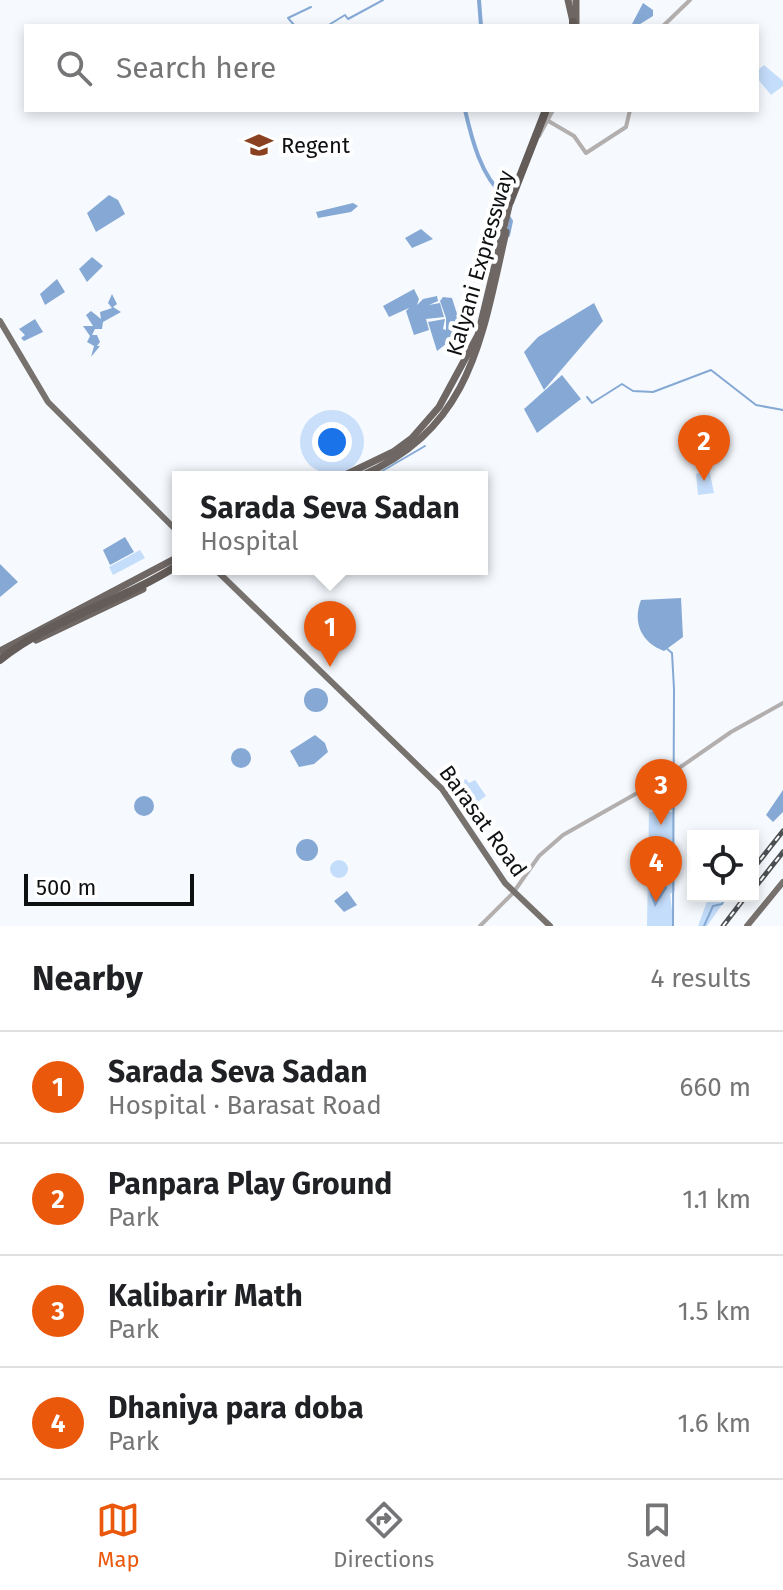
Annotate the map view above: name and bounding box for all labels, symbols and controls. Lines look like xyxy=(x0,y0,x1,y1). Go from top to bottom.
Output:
search box xyxy=(24,24,759,112)
icon: search xyxy=(52,46,96,90)
text: Search here xyxy=(116,50,276,86)
school or university icon: Regent xyxy=(244,130,274,160)
place label: Regent xyxy=(281,132,350,159)
street label: Kalyani Expressway xyxy=(441,167,519,359)
pin: 2 xyxy=(678,415,730,481)
your location xyxy=(312,422,352,462)
popup xyxy=(172,471,488,575)
text: Sarada Seva Sadan xyxy=(200,490,460,526)
text: Hospital xyxy=(200,526,299,557)
pin: 1 xyxy=(304,601,356,667)
pin: 3 xyxy=(635,759,687,825)
street label: Barasat Road xyxy=(433,760,533,882)
map controls xyxy=(687,830,759,902)
button: locate xyxy=(687,830,759,902)
pin: 4 xyxy=(630,836,682,902)
scale bar xyxy=(24,870,194,906)
text: 500 m xyxy=(36,874,96,901)
text: Nearby xyxy=(32,958,143,999)
text: 4 results xyxy=(650,963,751,994)
text: Sarada Seva Sadan xyxy=(108,1054,368,1090)
text: 1 xyxy=(52,1072,64,1103)
text: 660 m xyxy=(680,1072,751,1103)
text: Hospital · Barasat Road xyxy=(108,1090,382,1121)
text: Panpara Play Ground xyxy=(108,1166,392,1202)
text: 2 xyxy=(51,1184,65,1215)
text: 1.1 km xyxy=(682,1184,751,1215)
text: Park xyxy=(108,1202,159,1233)
text: Kalibarir Math xyxy=(108,1278,303,1314)
text: 3 xyxy=(51,1296,65,1327)
text: 1.5 km xyxy=(678,1296,751,1327)
text: Park xyxy=(108,1314,159,1345)
text: Dhaniya para doba xyxy=(108,1390,364,1426)
text: 4 xyxy=(51,1408,65,1439)
text: 1.6 km xyxy=(677,1408,751,1439)
text: Park xyxy=(108,1426,159,1457)
tab: Map xyxy=(96,1498,140,1573)
tab: Directions xyxy=(333,1498,434,1573)
tab: Saved xyxy=(627,1498,687,1573)

